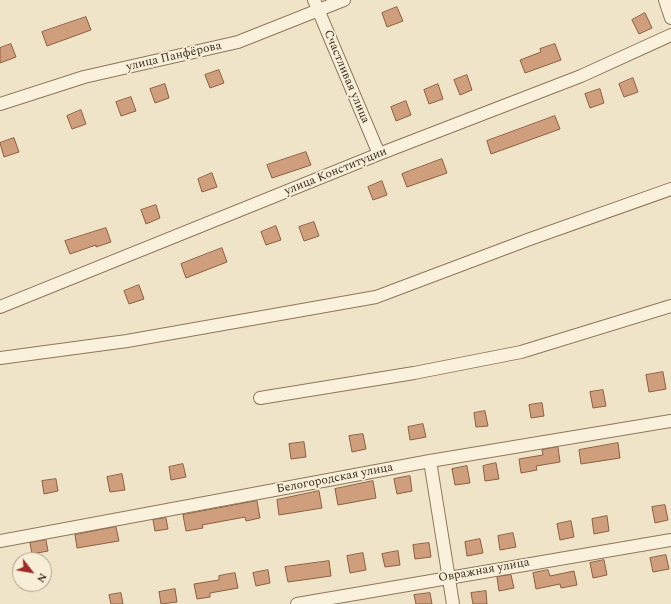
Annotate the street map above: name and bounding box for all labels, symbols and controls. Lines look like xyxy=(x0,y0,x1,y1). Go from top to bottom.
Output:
street label: Счастливая улица xyxy=(320,28,372,126)
street label: улица Панфёрова xyxy=(125,39,223,75)
street label: улица Конституции xyxy=(283,145,389,199)
street label: Белогородская улица xyxy=(276,461,394,497)
north arrow xyxy=(12,552,52,592)
street label: Овражная улица xyxy=(437,556,531,586)
text: N xyxy=(32,570,51,586)

